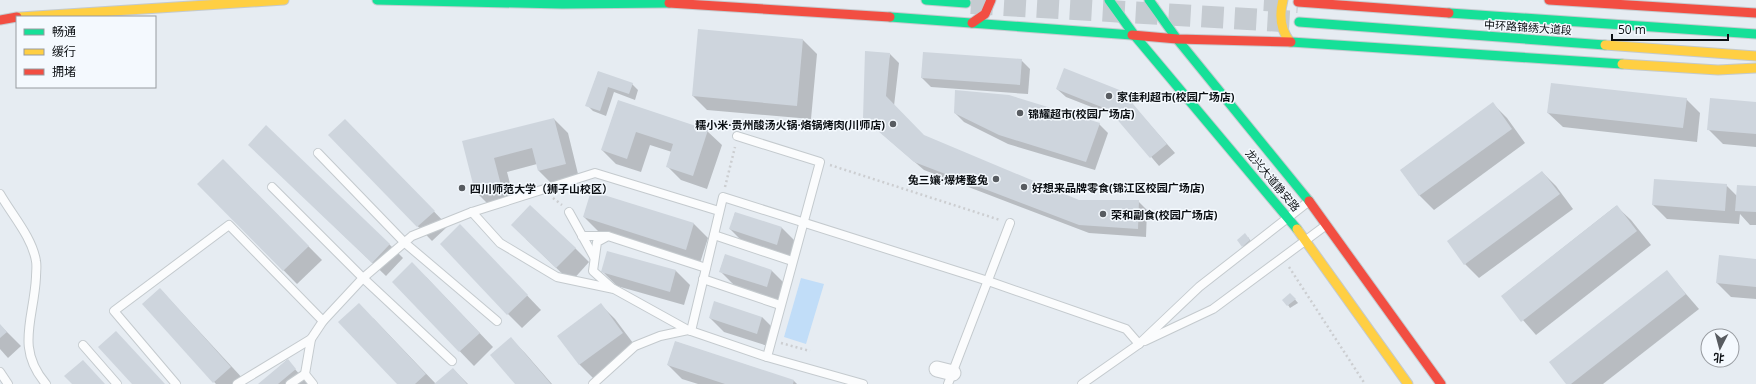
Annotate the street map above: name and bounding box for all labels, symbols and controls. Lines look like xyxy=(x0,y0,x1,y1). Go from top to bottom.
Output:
legend xyxy=(16,16,156,88)
street label: 中环路锦绣大道段 xyxy=(1484,16,1572,38)
scale bar xyxy=(1612,16,1728,42)
text: 50 m xyxy=(1618,21,1646,38)
text: 畅通 xyxy=(52,23,76,40)
text: 缓行 xyxy=(52,43,76,60)
text: 拥堵 xyxy=(52,63,76,80)
place label: 家佳利超市(校园广场店) xyxy=(1117,89,1235,104)
marker: 家佳利超市(校园广场店) xyxy=(1104,91,1114,101)
place label: 锦耀超市(校园广场店) xyxy=(1028,106,1135,121)
marker: 锦耀超市(校园广场店) xyxy=(1015,108,1025,118)
place label: 糯小米·贵州酸汤火锅·烙锅烤肉(川师店) xyxy=(695,117,885,132)
marker: 糯小米·贵州酸汤火锅·烙锅烤肉(川师店) xyxy=(888,119,898,129)
street label: 龙兴大道静安路 xyxy=(1243,146,1303,214)
place label: 兔三孃·爆烤整兔 xyxy=(908,172,988,187)
marker: 兔三孃·爆烤整兔 xyxy=(991,174,1001,184)
place label: 好想来品牌零食(锦江区校园广场店) xyxy=(1032,180,1205,195)
place label: 四川师范大学（狮子山校区） xyxy=(470,181,613,196)
marker: 好想来品牌零食(锦江区校园广场店) xyxy=(1019,182,1029,192)
marker: 四川师范大学（狮子山校区） xyxy=(457,183,467,193)
place label: 荣和副食(校园广场店) xyxy=(1111,207,1218,222)
marker: 荣和副食(校园广场店) xyxy=(1098,209,1108,219)
north arrow xyxy=(1700,328,1740,368)
text: 北 xyxy=(1713,350,1725,366)

